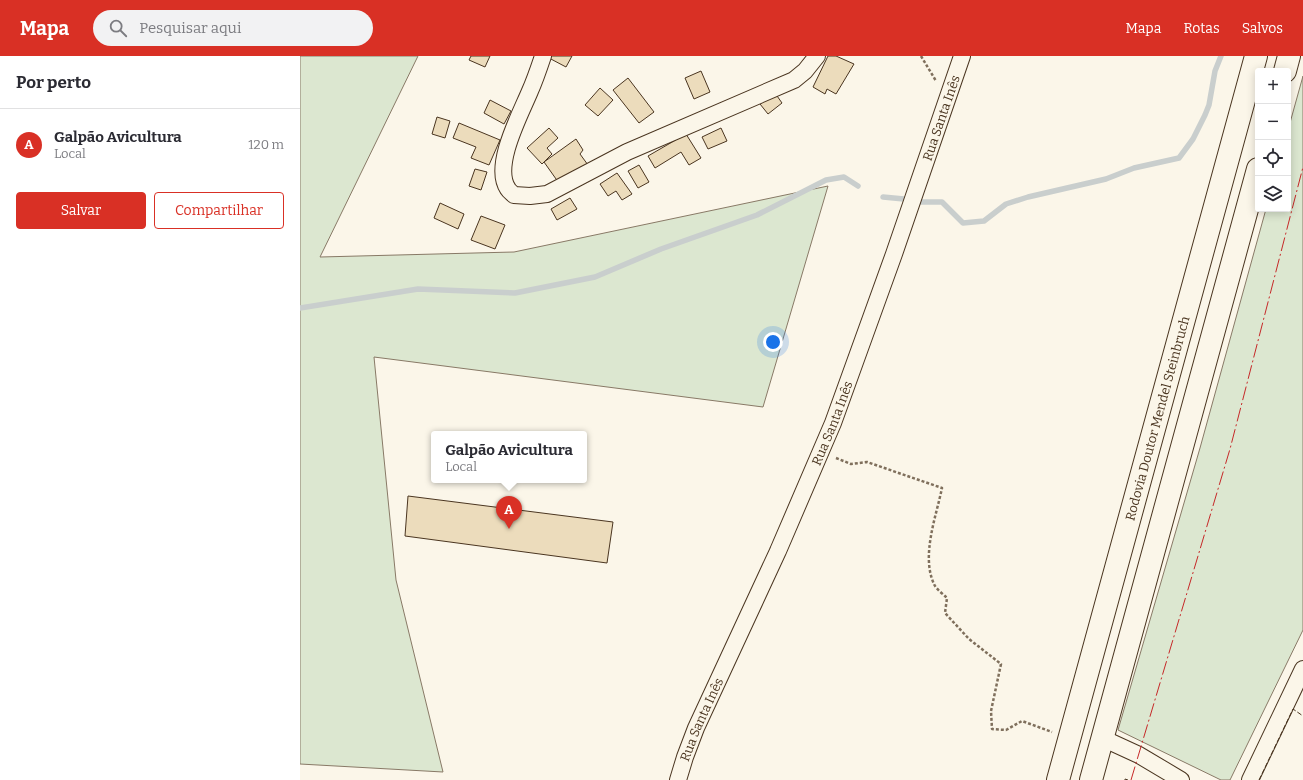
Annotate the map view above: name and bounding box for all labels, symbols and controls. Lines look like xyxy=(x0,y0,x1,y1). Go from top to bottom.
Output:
search box xyxy=(93,10,373,46)
text: Mapa xyxy=(20,17,69,40)
icon: search xyxy=(107,17,129,39)
text: Pesquisar aqui xyxy=(139,19,241,37)
text: Mapa xyxy=(1125,20,1161,37)
text: Rotas xyxy=(1183,20,1220,37)
text: Salvos xyxy=(1242,20,1283,37)
map controls xyxy=(1255,68,1291,212)
button: + xyxy=(1255,68,1291,104)
text: Por perto xyxy=(16,72,91,93)
street label: Rua Santa Inês xyxy=(920,73,963,163)
button: − xyxy=(1255,104,1291,140)
text: Galpão Avicultura xyxy=(54,128,182,146)
text: A xyxy=(24,137,34,152)
text: 120 m xyxy=(248,137,284,152)
button: locate xyxy=(1255,140,1291,176)
text: Local xyxy=(54,146,86,161)
button: layers xyxy=(1255,176,1291,212)
button: Salvar xyxy=(16,192,146,229)
button: Compartilhar xyxy=(154,192,284,229)
street label: Rodovia Doutor Mendel Steinbruch xyxy=(1122,315,1193,522)
your location xyxy=(763,332,783,352)
street label: Rua Santa Inês xyxy=(809,379,856,468)
popup xyxy=(431,431,587,483)
text: Galpão Avicultura xyxy=(445,441,573,459)
text: Local xyxy=(445,459,477,474)
pin: A xyxy=(496,496,522,529)
street label: Rua Santa Inês xyxy=(677,675,726,763)

